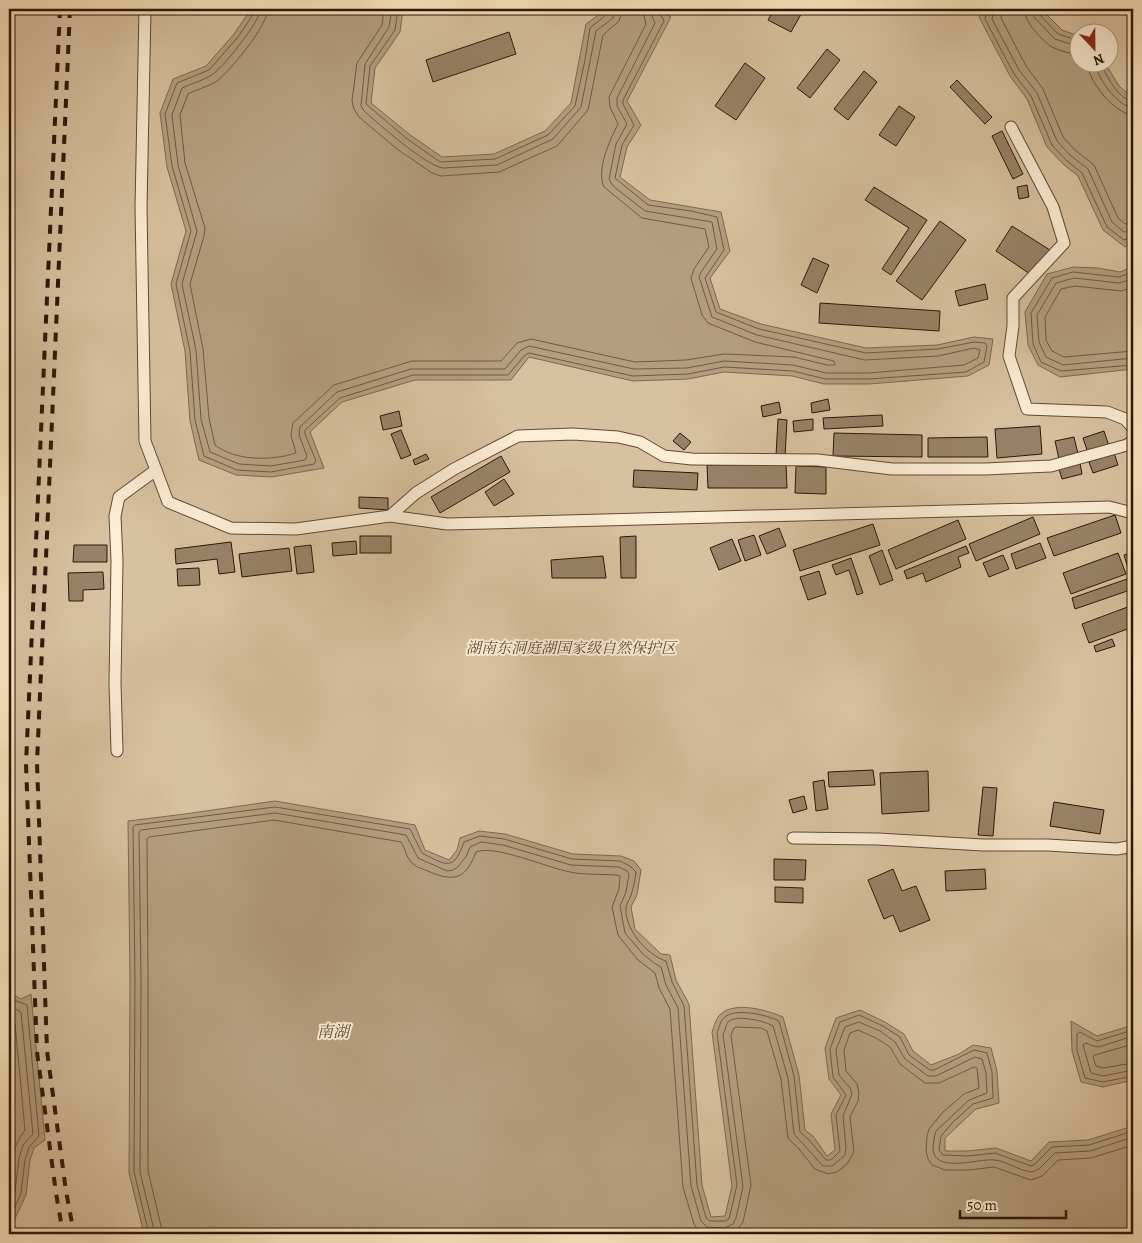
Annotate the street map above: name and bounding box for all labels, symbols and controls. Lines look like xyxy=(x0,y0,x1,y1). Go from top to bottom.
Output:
north arrow xyxy=(1070,22,1120,72)
text: N xyxy=(1090,49,1107,70)
park label: 湖南东洞庭湖国家级自然保护区 xyxy=(466,638,678,658)
water label: 南湖 xyxy=(317,1021,352,1043)
scale bar xyxy=(960,1188,1066,1220)
text: 50 m xyxy=(967,1195,997,1215)

